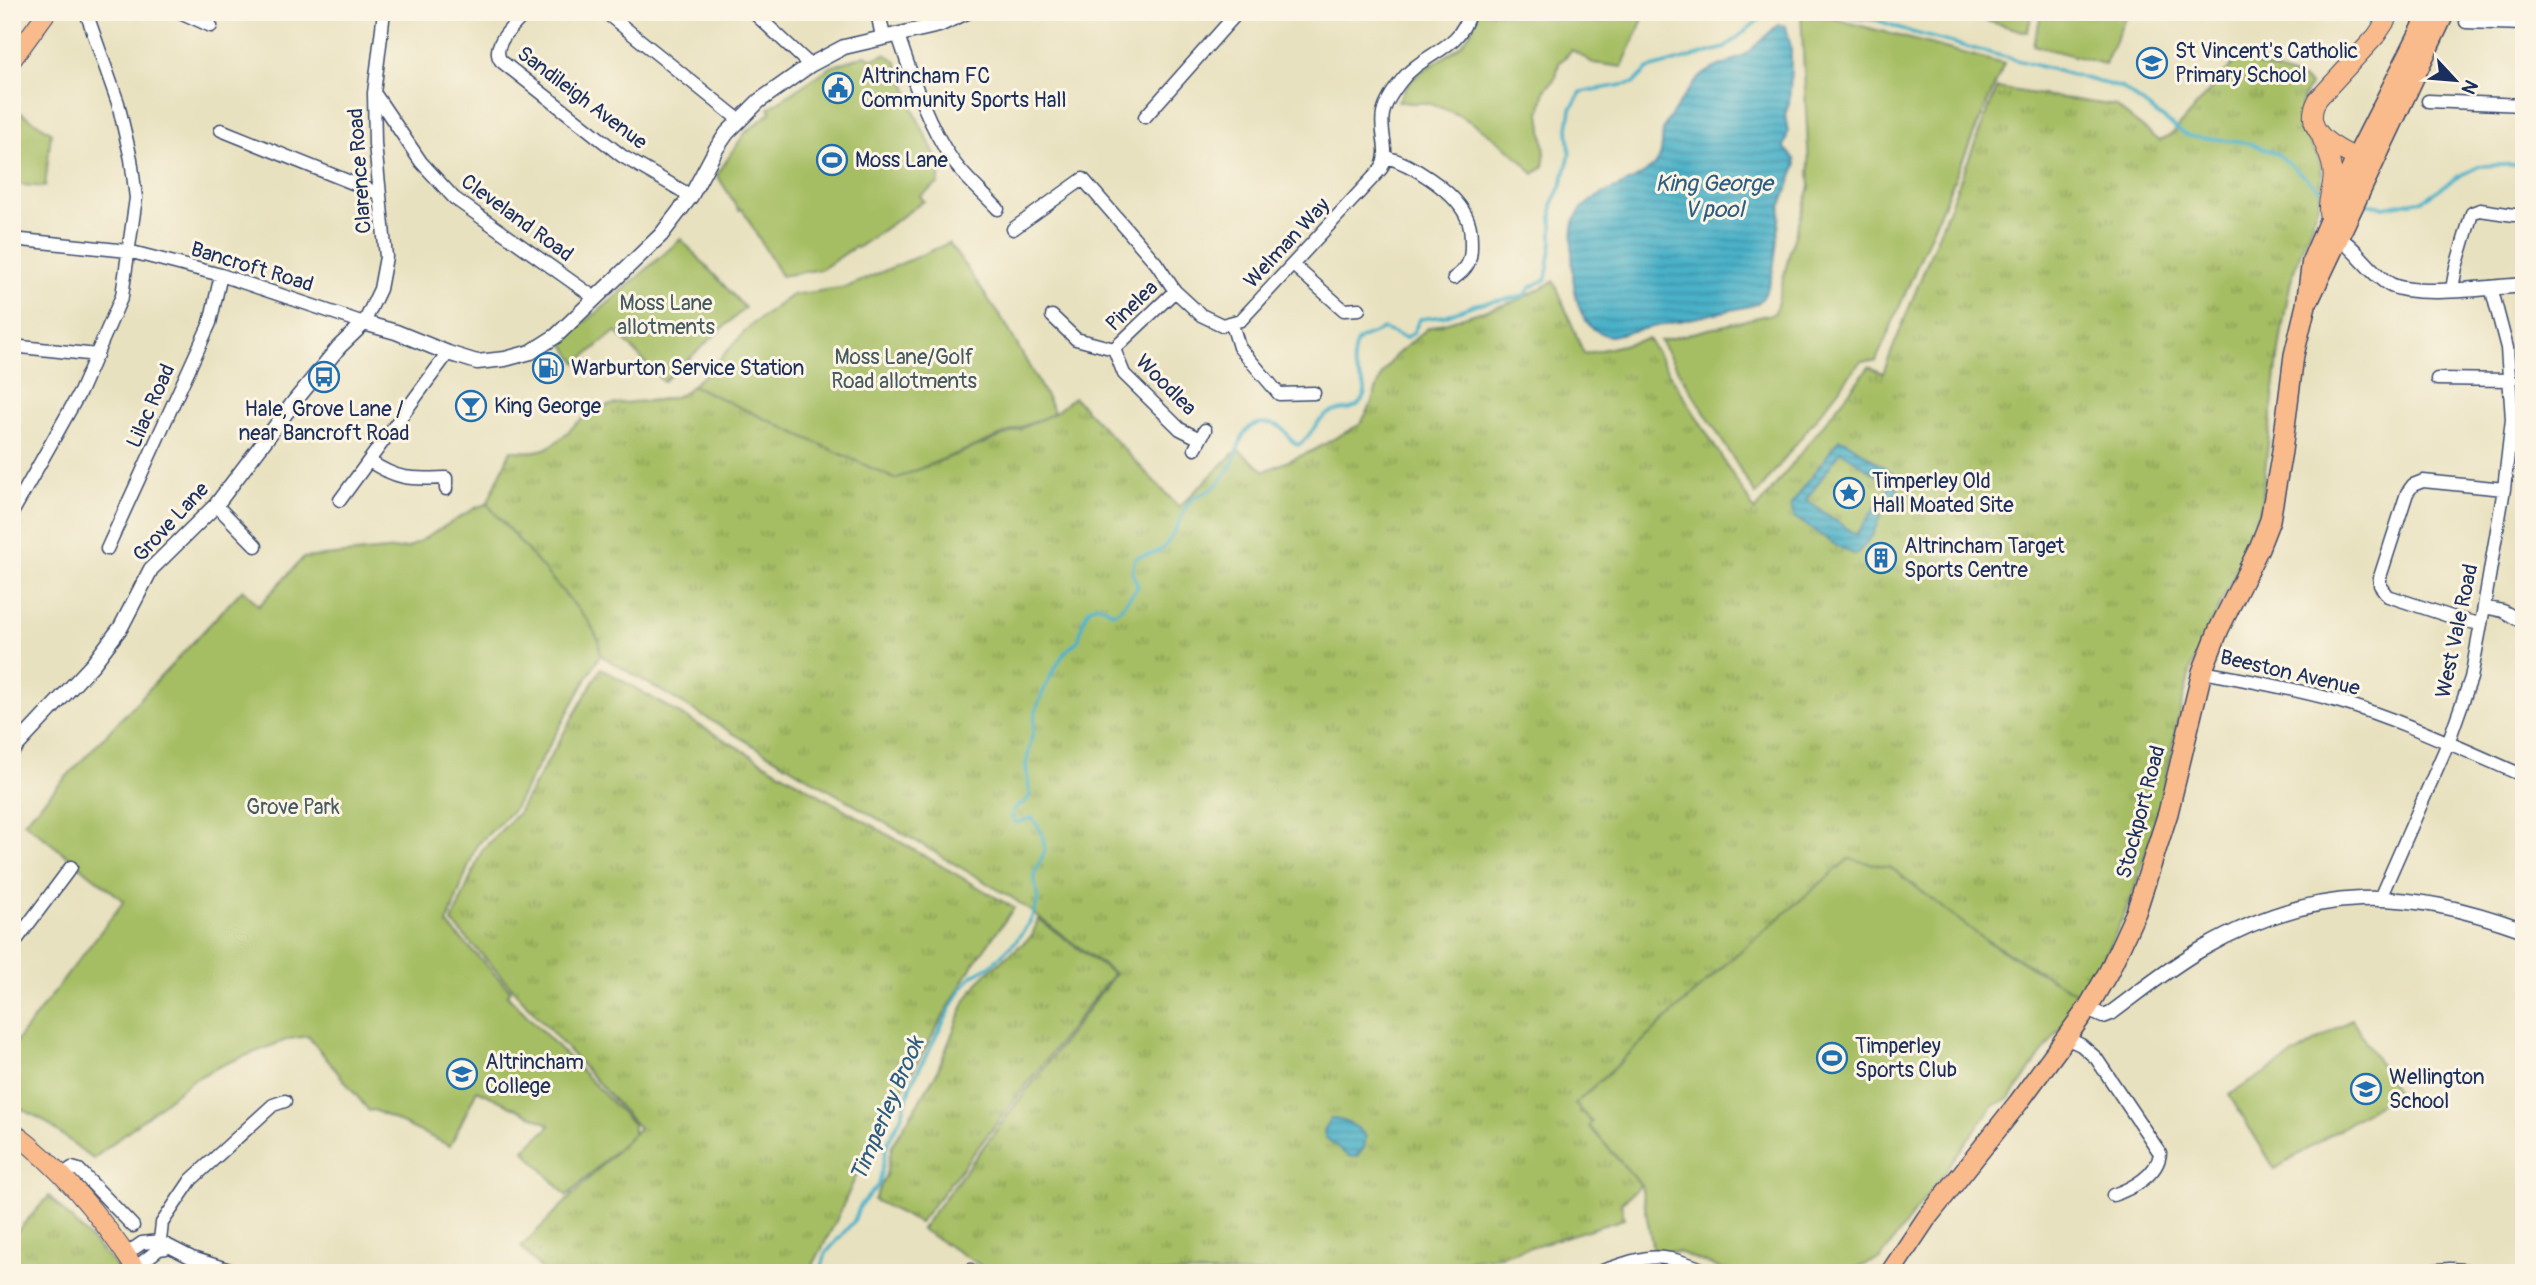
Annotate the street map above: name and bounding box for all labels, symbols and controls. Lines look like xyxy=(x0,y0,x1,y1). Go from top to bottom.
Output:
place label: St Vincent's Catholic Primary School xyxy=(2175,38,2358,89)
street label: Sandileigh Avenue xyxy=(512,40,653,156)
school or university icon: St Vincent's Catholic Primary School xyxy=(2135,46,2169,80)
north arrow xyxy=(2420,46,2490,116)
place label: Altrincham FC Community Sports Hall xyxy=(861,63,1066,114)
public building icon: Altrincham FC Community Sports Hall xyxy=(821,71,855,105)
text: N xyxy=(2456,76,2483,98)
street label: Clarence Road xyxy=(342,107,378,235)
sports icon: Moss Lane xyxy=(815,143,849,177)
place label: Moss Lane xyxy=(855,147,949,174)
street label: Cleveland Road xyxy=(455,168,579,268)
water label: King George V pool xyxy=(1655,169,1775,224)
street label: Welman Way xyxy=(1238,192,1336,294)
street label: Bancroft Road xyxy=(187,236,317,298)
street label: Pinelea xyxy=(1100,275,1164,337)
park label: Moss Lane allotments xyxy=(617,290,715,341)
park label: Moss Lane/Golf Road allotments xyxy=(831,344,977,395)
street label: Woodlea xyxy=(1130,349,1202,421)
fuel station icon: Warburton Service Station xyxy=(531,351,565,385)
place label: Warburton Service Station xyxy=(571,355,804,382)
street label: Lilac Road xyxy=(121,360,181,452)
bus stop icon: Hale, Grove Lane / near Bancroft Road xyxy=(307,360,341,394)
bar icon: King George xyxy=(454,389,488,423)
place label: King George xyxy=(494,393,602,420)
place label: Hale, Grove Lane / near Bancroft Road xyxy=(238,396,410,447)
place label: Timperley Old Hall Moated Site xyxy=(1872,468,2014,519)
street label: Grove Lane xyxy=(127,476,215,568)
place icon: Timperley Old Hall Moated Site xyxy=(1832,476,1866,510)
place label: Altrincham Target Sports Centre xyxy=(1904,533,2065,584)
building icon: Altrincham Target Sports Centre xyxy=(1864,541,1898,575)
street label: West Vale Road xyxy=(2430,561,2484,701)
street label: Beeston Avenue xyxy=(2218,644,2363,702)
street label: Stockport Road xyxy=(2110,743,2172,881)
park label: Grove Park xyxy=(246,794,340,821)
water label: Timperley Brook xyxy=(844,1030,931,1185)
place label: Timperley Sports Club xyxy=(1855,1033,1957,1084)
sports icon: Timperley Sports Club xyxy=(1815,1041,1849,1075)
place label: Altrincham College xyxy=(485,1049,584,1100)
school or university icon: Altrincham College xyxy=(445,1057,479,1091)
place label: Wellington School xyxy=(2389,1064,2485,1115)
school or university icon: Wellington School xyxy=(2349,1072,2383,1106)

